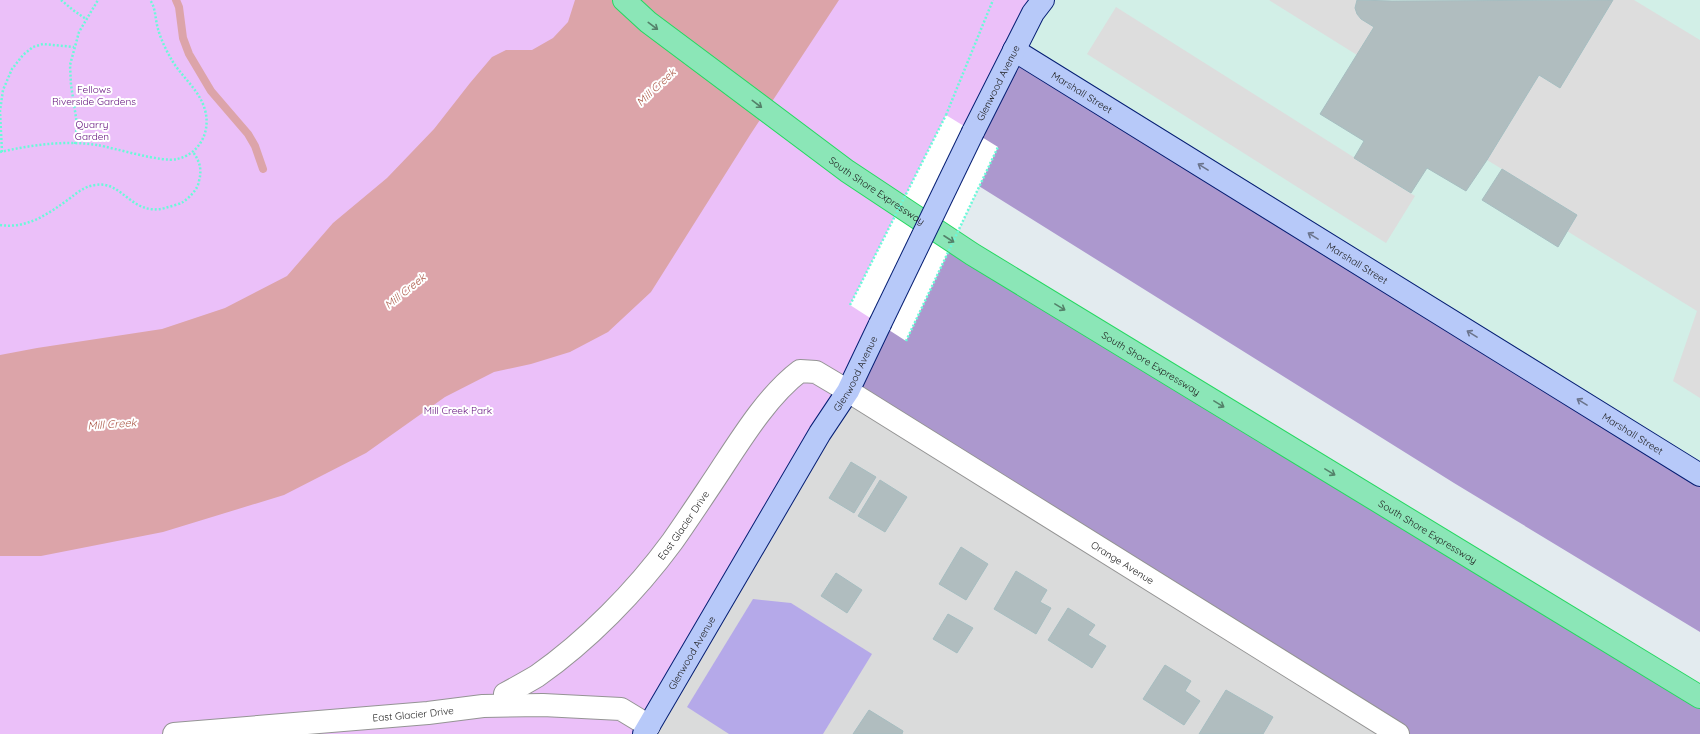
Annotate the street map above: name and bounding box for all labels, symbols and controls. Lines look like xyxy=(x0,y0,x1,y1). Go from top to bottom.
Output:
one-way arrow xyxy=(647,21,658,30)
street label: Glenwood Avenue xyxy=(974,43,1023,123)
water label: Mill Creek xyxy=(633,64,680,109)
street label: Marshall Street xyxy=(1049,69,1115,117)
park label: Fellows Riverside Gardens xyxy=(52,83,136,108)
one-way arrow xyxy=(751,100,762,108)
park label: Quarry Garden xyxy=(75,118,109,143)
street label: South Shore Expressway xyxy=(826,154,927,228)
one-way arrow xyxy=(1197,163,1209,171)
one-way arrow xyxy=(1307,231,1319,239)
one-way arrow xyxy=(943,235,954,243)
street label: Marshall Street xyxy=(1324,239,1391,287)
water label: Mill Creek xyxy=(382,269,429,312)
one-way arrow xyxy=(1054,304,1066,312)
street label: South Shore Expressway xyxy=(1099,329,1203,398)
one-way arrow xyxy=(1466,329,1477,338)
street label: Glenwood Avenue xyxy=(830,334,881,414)
one-way arrow xyxy=(1577,398,1588,406)
one-way arrow xyxy=(1213,400,1224,408)
park label: Mill Creek Park xyxy=(424,404,492,417)
street label: Marshall Street xyxy=(1600,410,1666,458)
water label: Mill Creek xyxy=(87,415,138,433)
one-way arrow xyxy=(1324,468,1336,476)
street label: East Glacier Drive xyxy=(655,488,712,563)
street label: South Shore Expressway xyxy=(1376,497,1479,567)
street label: Orange Avenue xyxy=(1088,538,1157,587)
street label: Glenwood Avenue xyxy=(665,614,719,692)
street label: East Glacier Drive xyxy=(372,704,455,725)

